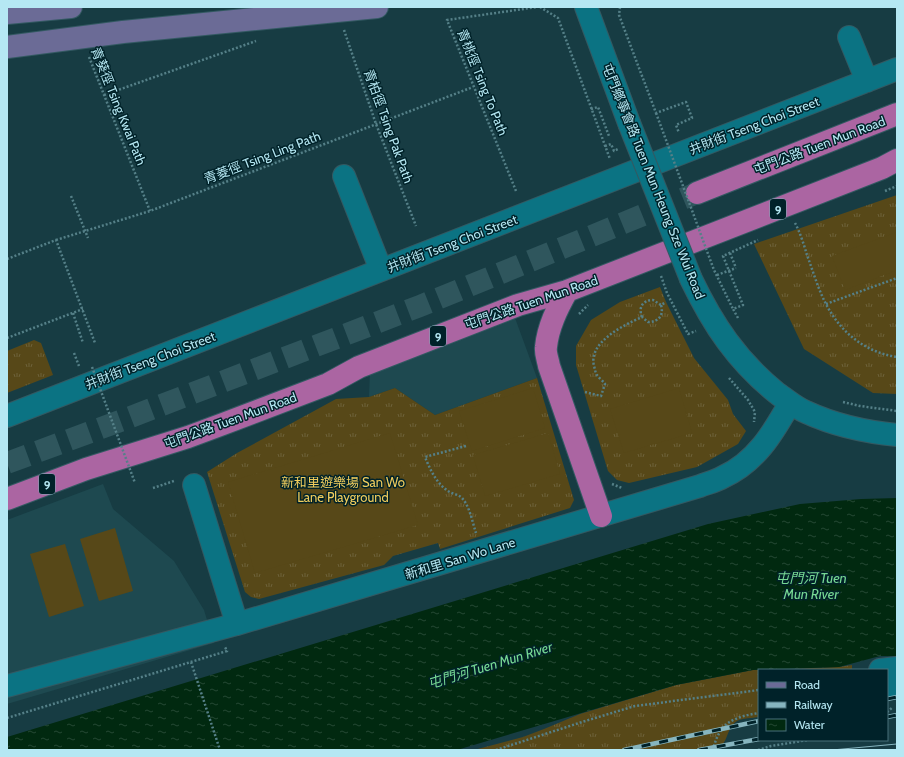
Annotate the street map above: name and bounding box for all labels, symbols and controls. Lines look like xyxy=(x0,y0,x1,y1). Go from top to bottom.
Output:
street label: 青桃徑 Tsing To Path xyxy=(454,26,512,138)
street label: 青葵徑 Tsing Kwai Path xyxy=(88,45,150,167)
street label: 屯門鄉事會路 Tuen Mun Heung Sze Wui Road xyxy=(599,61,709,301)
street label: 青柏徑 Tsing Pak Path xyxy=(361,67,417,185)
street label: 井財街 Tseng Choi Street xyxy=(687,93,822,157)
street label: 屯門公路 Tuen Mun Road xyxy=(751,112,887,178)
street label: 青菱徑 Tsing Ling Path xyxy=(201,127,323,187)
road number: 9 xyxy=(770,199,786,219)
street label: 井財街 Tseng Choi Street xyxy=(385,211,520,275)
street label: 屯門公路 Tuen Mun Road xyxy=(462,272,600,332)
road number: 9 xyxy=(430,326,446,346)
street label: 井財街 Tseng Choi Street xyxy=(83,328,218,392)
street label: 屯門公路 Tuen Mun Road xyxy=(161,389,299,451)
road number: 9 xyxy=(39,474,55,494)
park label: 新和里遊樂場 San Wo Lane Playground xyxy=(281,474,405,505)
street label: 新和里 San Wo Lane xyxy=(403,534,517,582)
water label: 屯門河 Tuen Mun River xyxy=(775,569,847,603)
water label: 屯門河 Tuen Mun River xyxy=(426,637,555,693)
legend xyxy=(758,669,888,741)
text: Road xyxy=(794,677,820,692)
text: Railway xyxy=(794,697,832,712)
text: Water xyxy=(794,717,825,732)

